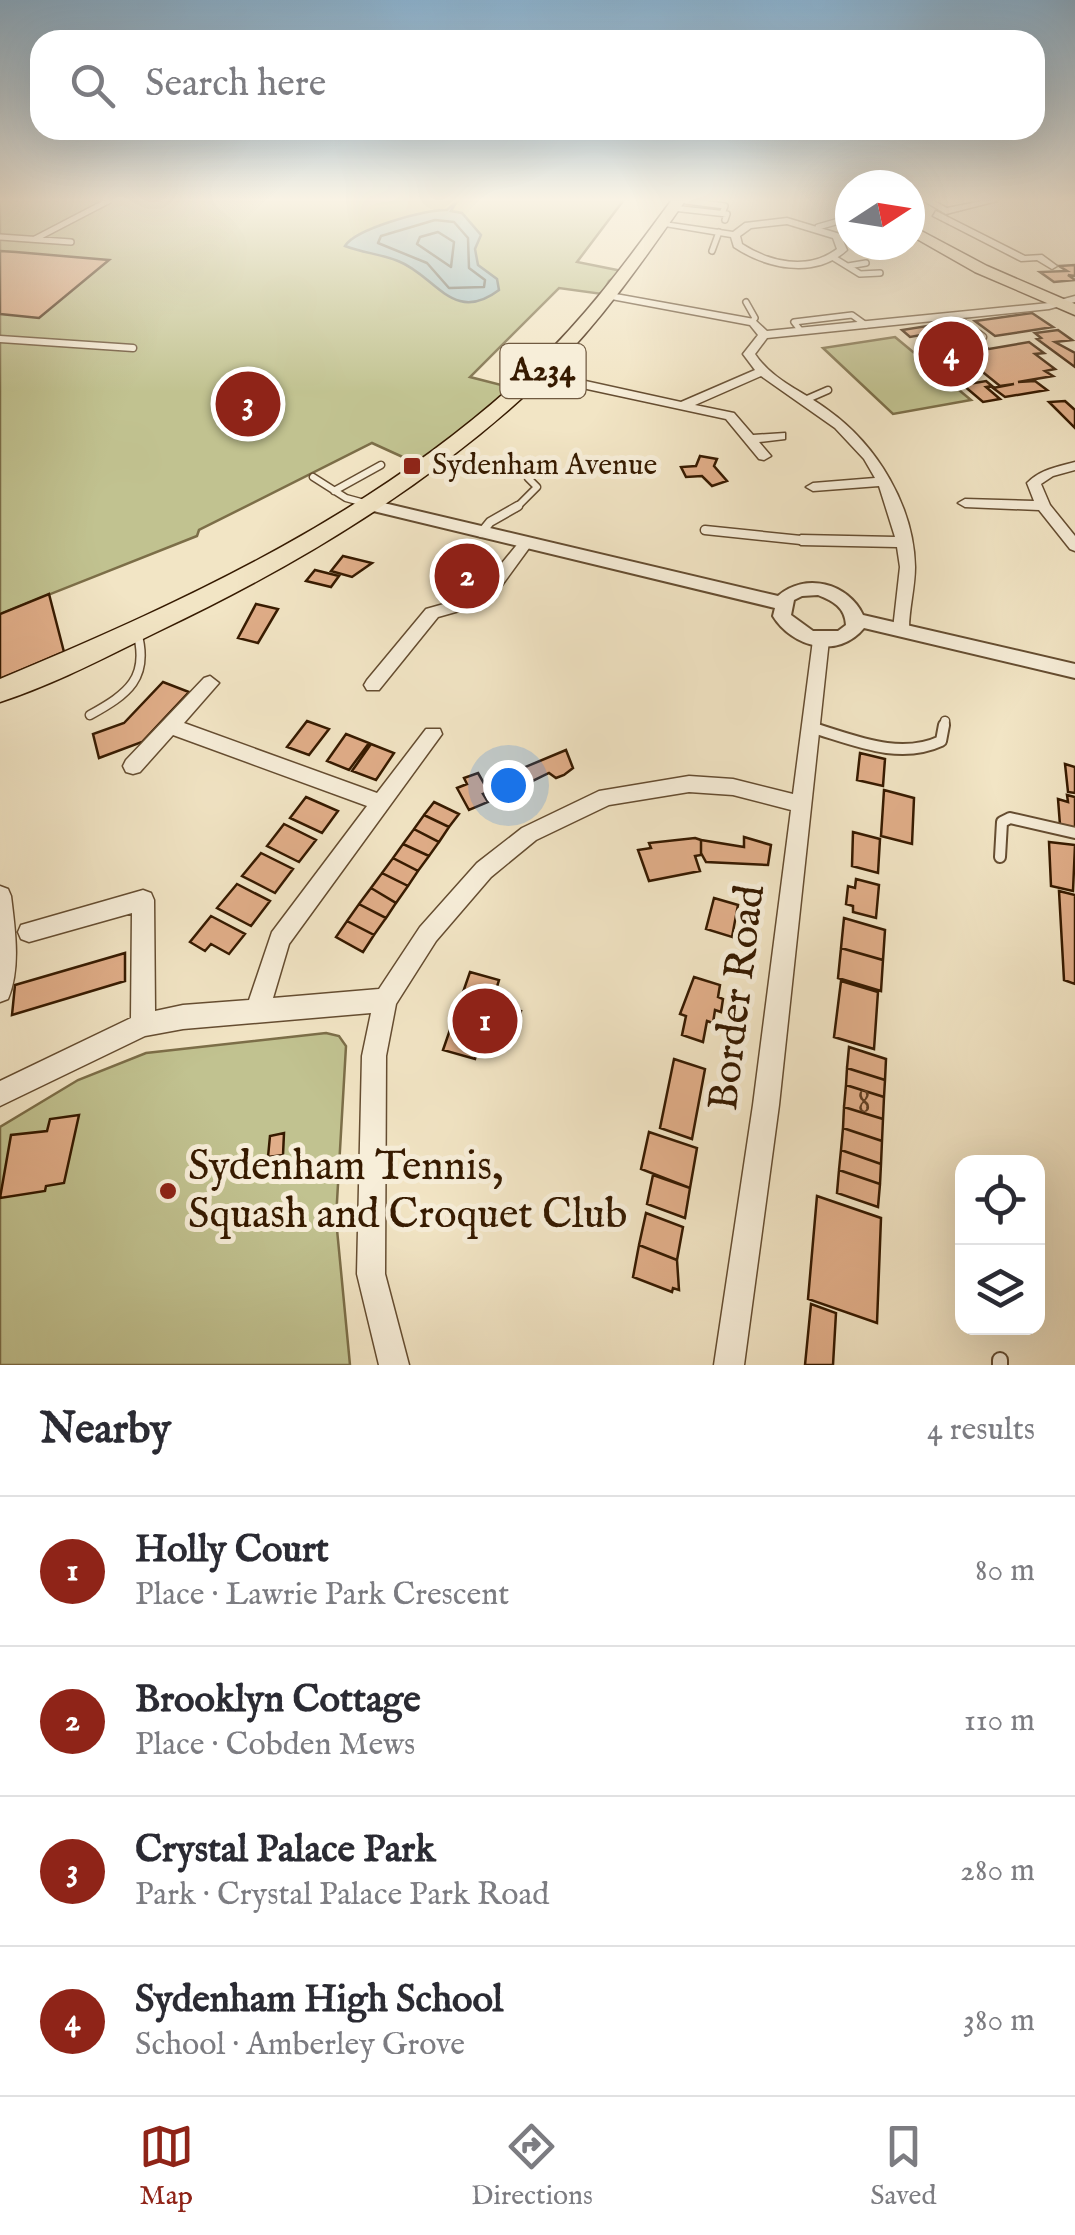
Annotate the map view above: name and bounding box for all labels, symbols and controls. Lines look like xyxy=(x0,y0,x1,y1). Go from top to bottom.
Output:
search box xyxy=(30,30,1045,140)
icon: search xyxy=(65,58,120,113)
text: Search here xyxy=(145,61,326,109)
north arrow xyxy=(835,170,925,260)
pin: 4 xyxy=(918,316,984,392)
road number: A234 xyxy=(500,344,586,398)
pin: 3 xyxy=(216,366,280,442)
place label: Sydenham Avenue xyxy=(432,447,657,485)
marker: Sydenham Avenue xyxy=(401,455,423,477)
pin: 2 xyxy=(434,538,500,614)
your location xyxy=(483,760,534,811)
street label: Border Road xyxy=(698,882,778,1114)
pin: 1 xyxy=(452,984,518,1058)
house number: 8 xyxy=(857,1080,871,1125)
place label: Sydenham Tennis, Squash and Croquet Club xyxy=(188,1141,627,1242)
map controls xyxy=(955,1155,1045,1335)
button: locate xyxy=(955,1155,1045,1245)
marker: Sydenham Tennis, Squash and Croquet Club xyxy=(157,1180,179,1202)
button: layers xyxy=(955,1245,1045,1335)
text: Nearby xyxy=(40,1404,171,1457)
text: 4 results xyxy=(927,1410,1035,1451)
text: Holly Court xyxy=(135,1527,329,1575)
text: 1 xyxy=(67,1551,78,1592)
text: 80 m xyxy=(975,1551,1035,1592)
text: Place · Lawrie Park Crescent xyxy=(135,1575,509,1616)
text: Brooklyn Cottage xyxy=(135,1677,421,1725)
text: 2 xyxy=(65,1701,80,1742)
text: 110 m xyxy=(964,1701,1035,1742)
text: Place · Cobden Mews xyxy=(135,1725,415,1766)
text: Crystal Palace Park xyxy=(135,1827,436,1875)
text: 3 xyxy=(67,1851,78,1892)
text: 280 m xyxy=(960,1851,1035,1892)
text: Park · Crystal Palace Park Road xyxy=(135,1875,549,1916)
text: Sydenham High School xyxy=(135,1977,503,2025)
text: 4 xyxy=(65,2001,80,2042)
text: 380 m xyxy=(963,2001,1035,2042)
text: School · Amberley Grove xyxy=(135,2025,465,2066)
tab: Map xyxy=(139,2119,194,2214)
tab: Directions xyxy=(471,2119,593,2214)
tab: Saved xyxy=(870,2119,936,2214)

